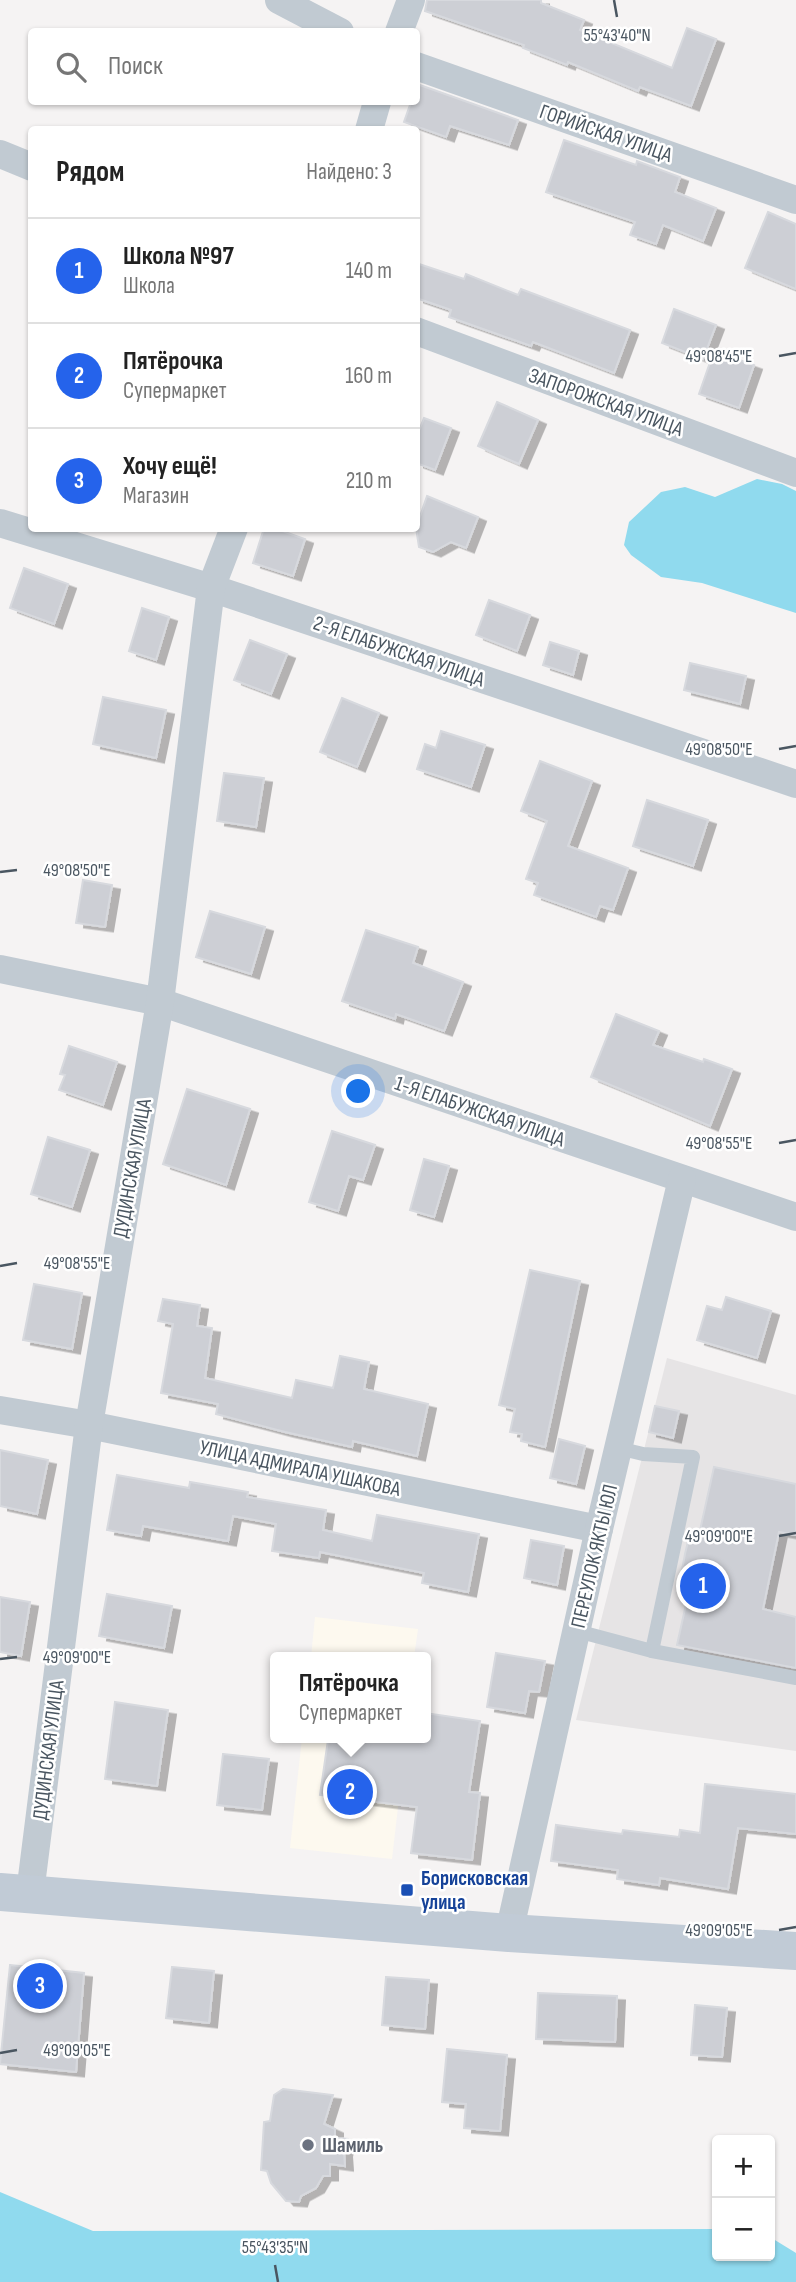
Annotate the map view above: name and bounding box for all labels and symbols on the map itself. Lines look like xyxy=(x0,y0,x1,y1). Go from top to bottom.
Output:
text: 55°43'40"N xyxy=(583,25,651,46)
street label: ГОРИЙСКАЯ УЛИЦА xyxy=(536,99,676,168)
text: 49°08'45"E xyxy=(686,346,752,367)
street label: ЗАПОРОЖСКАЯ УЛИЦА xyxy=(525,363,687,442)
street label: 2-Я ЕЛАБУЖСКАЯ УЛИЦА xyxy=(310,610,489,693)
text: 49°08'50"E xyxy=(685,739,753,760)
text: 49°08'50"E xyxy=(43,860,111,881)
street label: 1-Я ЕЛАБУЖСКАЯ УЛИЦА xyxy=(392,1071,569,1153)
your location xyxy=(341,1074,375,1108)
street label: ДУДИНСКАЯ УЛИЦА xyxy=(108,1096,157,1239)
text: 49°08'55"E xyxy=(686,1133,752,1154)
text: 49°08'55"E xyxy=(44,1253,110,1274)
street label: УЛИЦА АДМИРАЛА УШАКОВА xyxy=(197,1435,404,1502)
street label: ПЕРЕУЛОК ЯКТЫ ЮЛ xyxy=(566,1482,623,1630)
text: 49°09'00"E xyxy=(685,1526,753,1547)
pin: 1 xyxy=(680,1560,726,1612)
text: 49°09'00"E xyxy=(43,1647,111,1668)
street label: ДУДИНСКАЯ УЛИЦА xyxy=(28,1678,70,1821)
pin: 2 xyxy=(327,1766,373,1818)
place label: Борисковская улица xyxy=(421,1866,528,1915)
marker: Борисковская улица xyxy=(399,1882,415,1898)
text: 49°09'05"E xyxy=(685,1920,753,1941)
pin: 3 xyxy=(17,1960,63,2012)
text: 49°09'05"E xyxy=(43,2040,111,2061)
place label: Шамиль xyxy=(322,2133,383,2158)
marker: Шамиль xyxy=(300,2137,316,2153)
text: 55°43'35"N xyxy=(242,2237,308,2258)

